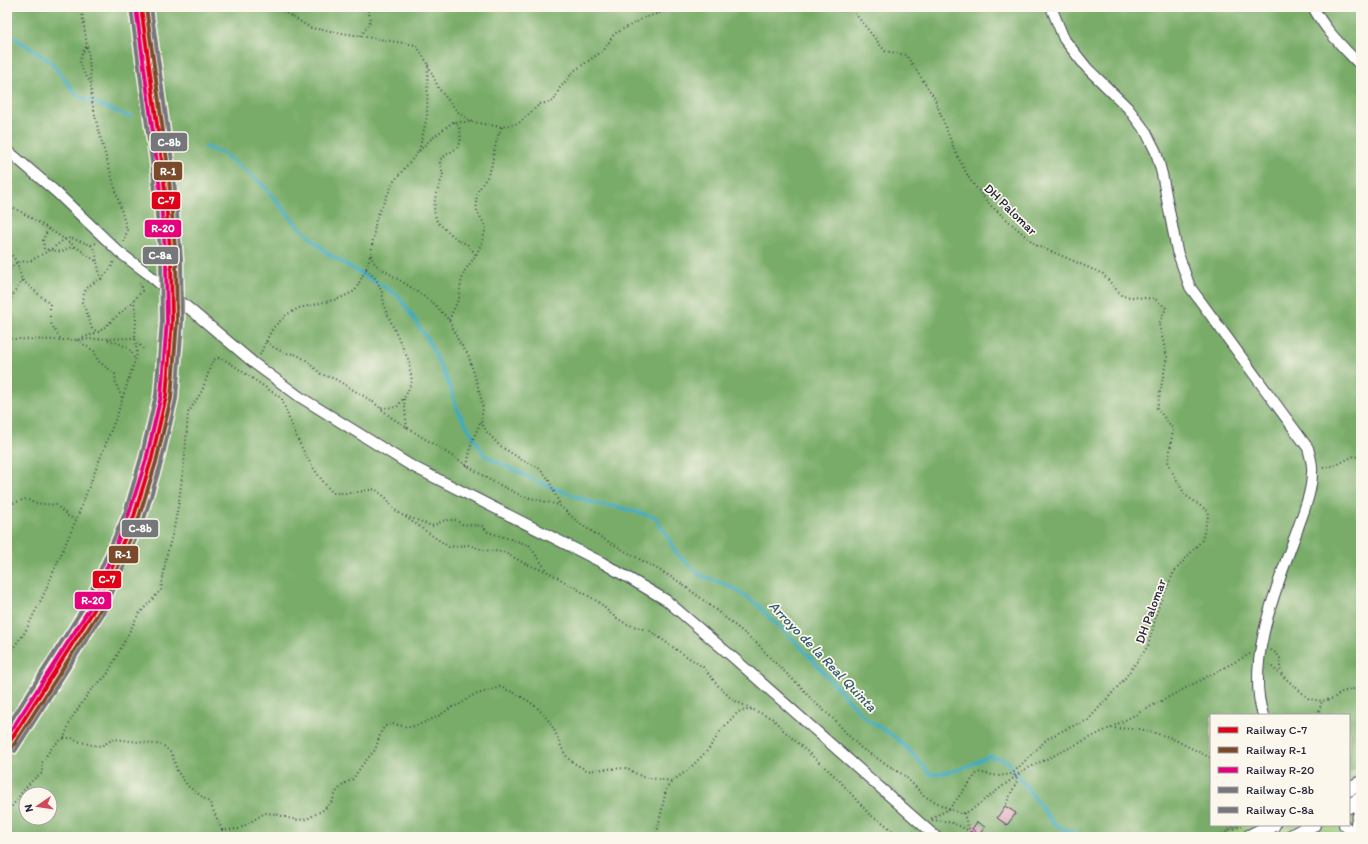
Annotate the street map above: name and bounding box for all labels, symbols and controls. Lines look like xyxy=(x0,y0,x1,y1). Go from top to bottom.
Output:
line badge: C-8b xyxy=(150,132,188,152)
text: C-8b xyxy=(157,136,181,149)
line badge: R-1 xyxy=(153,161,183,181)
text: R-1 xyxy=(160,165,177,178)
street label: DH Palomar xyxy=(981,180,1041,239)
line badge: C-7 xyxy=(151,191,181,210)
text: C-7 xyxy=(158,194,175,207)
line badge: R-20 xyxy=(144,219,182,238)
text: R-20 xyxy=(151,222,175,235)
line badge: C-8a xyxy=(142,246,179,265)
text: C-8a xyxy=(148,249,172,262)
line badge: C-8b xyxy=(121,519,159,538)
text: C-8b xyxy=(128,522,152,535)
line badge: R-1 xyxy=(108,545,139,564)
text: R-1 xyxy=(115,548,132,561)
line badge: C-7 xyxy=(92,570,122,589)
text: C-7 xyxy=(99,573,116,586)
street label: DH Palomar xyxy=(1132,576,1169,645)
line badge: R-20 xyxy=(74,591,112,610)
text: R-20 xyxy=(81,594,105,607)
water label: Arroyo de la Real Quinta xyxy=(765,597,880,716)
legend xyxy=(1210,714,1350,826)
text: Railway C-7 xyxy=(1246,723,1307,737)
text: Railway R-1 xyxy=(1246,743,1307,757)
text: Railway R-20 xyxy=(1246,763,1315,777)
text: Railway C-8b xyxy=(1246,783,1314,797)
north arrow xyxy=(18,786,58,826)
text: N xyxy=(22,803,36,813)
text: Railway C-8a xyxy=(1246,803,1315,817)

